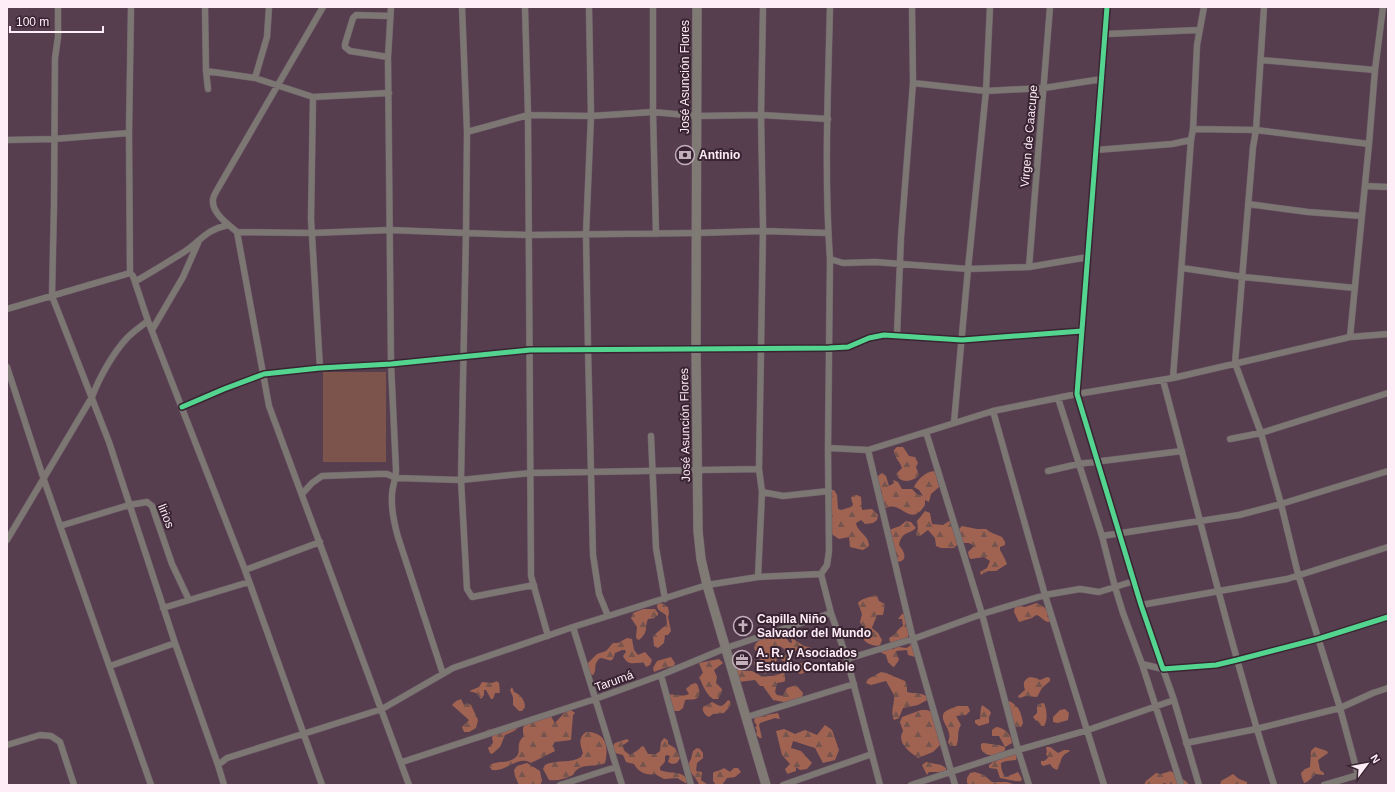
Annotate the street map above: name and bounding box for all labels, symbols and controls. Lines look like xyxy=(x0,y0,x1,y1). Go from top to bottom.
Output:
scale bar xyxy=(10,8,103,34)
text: 100 m xyxy=(16,15,49,29)
street label: José Asunción Flores xyxy=(678,20,692,134)
street label: Virgen de Caacupe xyxy=(1018,84,1040,188)
bank icon: Antinio xyxy=(674,144,696,166)
place label: Antinio xyxy=(699,148,740,162)
street label: José Asunción Flores xyxy=(677,368,693,482)
street label: lirios xyxy=(155,502,177,530)
place label: Capilla Niño Salvador del Mundo xyxy=(757,612,871,640)
church icon: Capilla Niño Salvador del Mundo xyxy=(732,615,754,637)
place label: A. R. y Asociados Estudio Contable xyxy=(756,646,857,674)
office icon: A. R. y Asociados Estudio Contable xyxy=(731,649,753,671)
street label: Tarumá xyxy=(593,667,636,694)
north arrow xyxy=(1347,744,1387,784)
text: N xyxy=(1368,752,1383,765)

